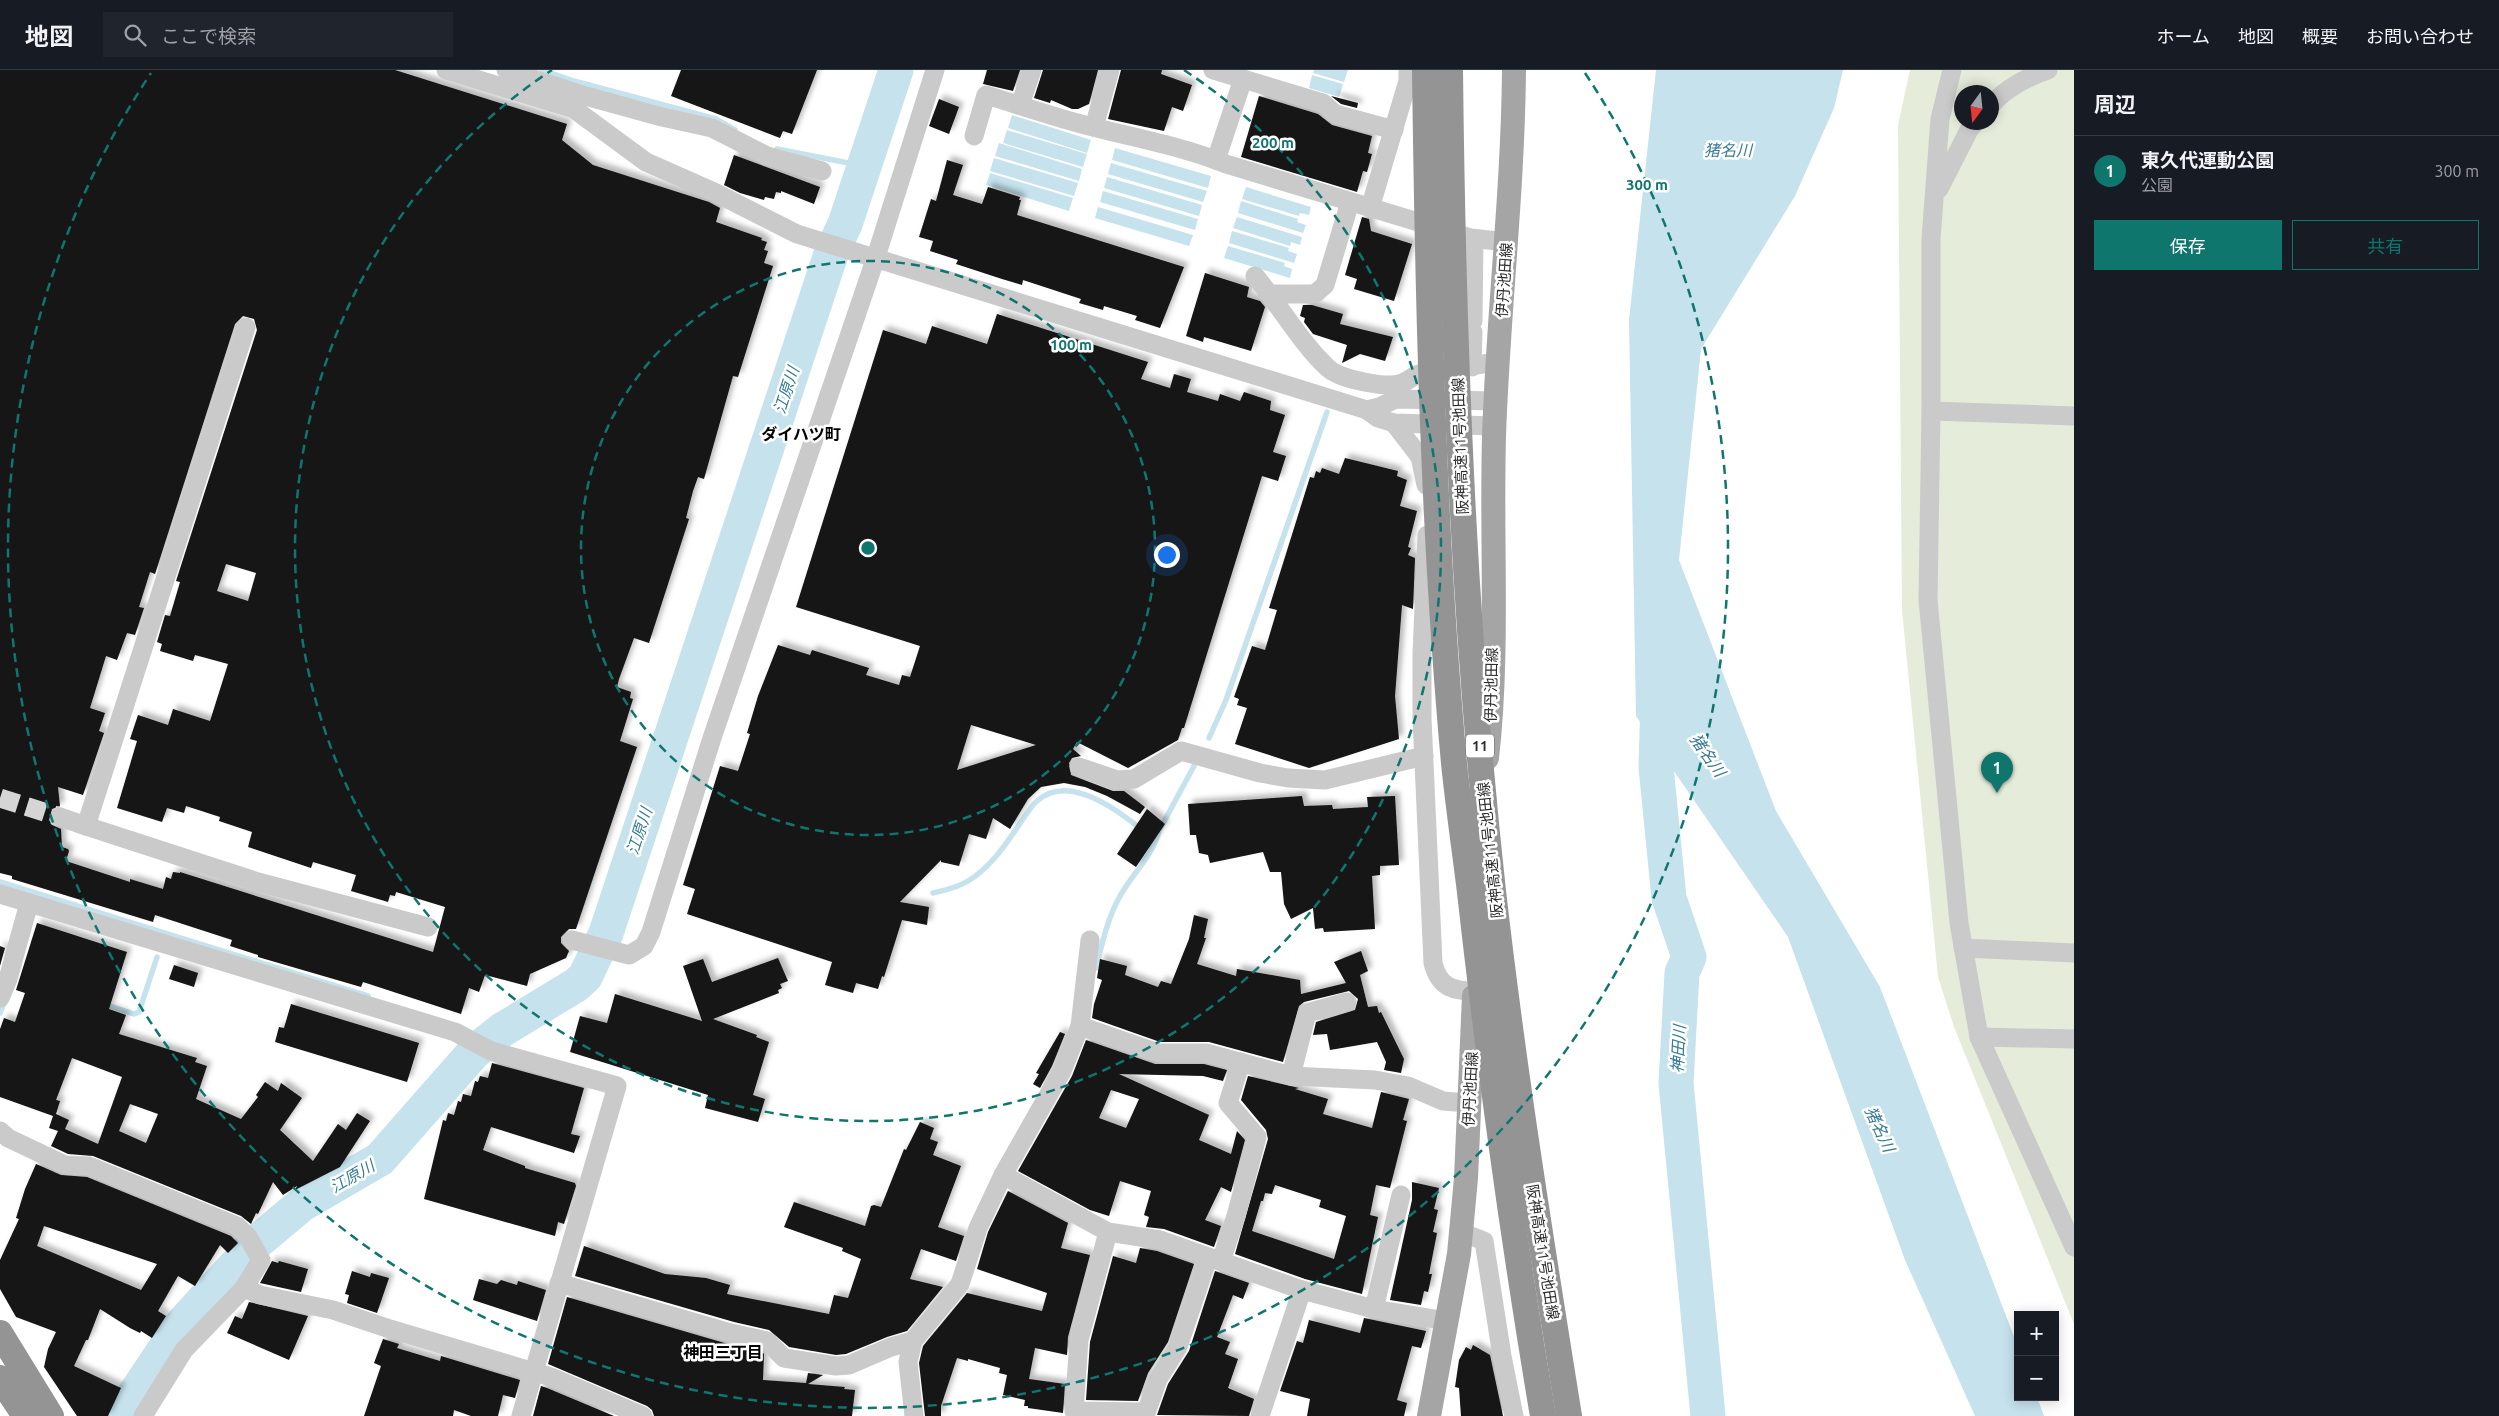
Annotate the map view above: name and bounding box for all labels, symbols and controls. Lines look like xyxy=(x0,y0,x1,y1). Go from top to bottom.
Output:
search box xyxy=(103,12,453,57)
icon: search xyxy=(121,21,149,49)
text: 地図 xyxy=(25,23,73,50)
text: ここで検索 xyxy=(161,25,256,47)
text: ホーム xyxy=(2157,26,2210,46)
text: 地図 xyxy=(2238,26,2274,46)
text: 概要 xyxy=(2302,26,2338,46)
text: お問い合わせ xyxy=(2366,26,2474,46)
north arrow xyxy=(1954,85,1999,130)
text: 周辺 xyxy=(2094,92,2136,116)
text: 200 m xyxy=(1252,134,1294,151)
water label: 猪名川 xyxy=(1704,141,1754,159)
text: 東久代運動公園 xyxy=(2141,149,2274,171)
text: 1 xyxy=(2105,162,2115,180)
text: 300 m xyxy=(2434,162,2479,180)
text: 300 m xyxy=(1626,176,1668,193)
text: 公園 xyxy=(2141,176,2173,194)
button: 保存 xyxy=(2094,220,2282,270)
button: 共有 xyxy=(2292,220,2479,270)
street label: 伊丹池田線 xyxy=(1493,242,1515,318)
text: 100 m xyxy=(1050,336,1092,353)
water label: 江原川 xyxy=(770,362,803,416)
street label: 阪神高速11号池田線 xyxy=(1449,377,1471,515)
district label: ダイハツ町 xyxy=(761,425,841,443)
centre of rings xyxy=(859,539,877,557)
your location xyxy=(1154,542,1180,568)
street label: 伊丹池田線 xyxy=(1482,647,1500,723)
water label: 猪名川 xyxy=(1687,730,1730,781)
road number: 11 xyxy=(1466,734,1494,758)
pin: 1 xyxy=(1981,752,2013,793)
street label: 阪神高速11号池田線 xyxy=(1474,781,1506,919)
water label: 江原川 xyxy=(623,803,656,857)
water label: 神田川 xyxy=(1668,1023,1688,1073)
street label: 伊丹池田線 xyxy=(1460,1051,1480,1127)
water label: 猪名川 xyxy=(1862,1103,1899,1156)
water label: 江原川 xyxy=(327,1155,379,1196)
street label: 阪神高速11号池田線 xyxy=(1524,1183,1562,1321)
map controls xyxy=(2014,1311,2059,1401)
button: + xyxy=(2014,1311,2059,1356)
district label: 神田三丁目 xyxy=(683,1343,763,1361)
button: − xyxy=(2014,1356,2059,1401)

